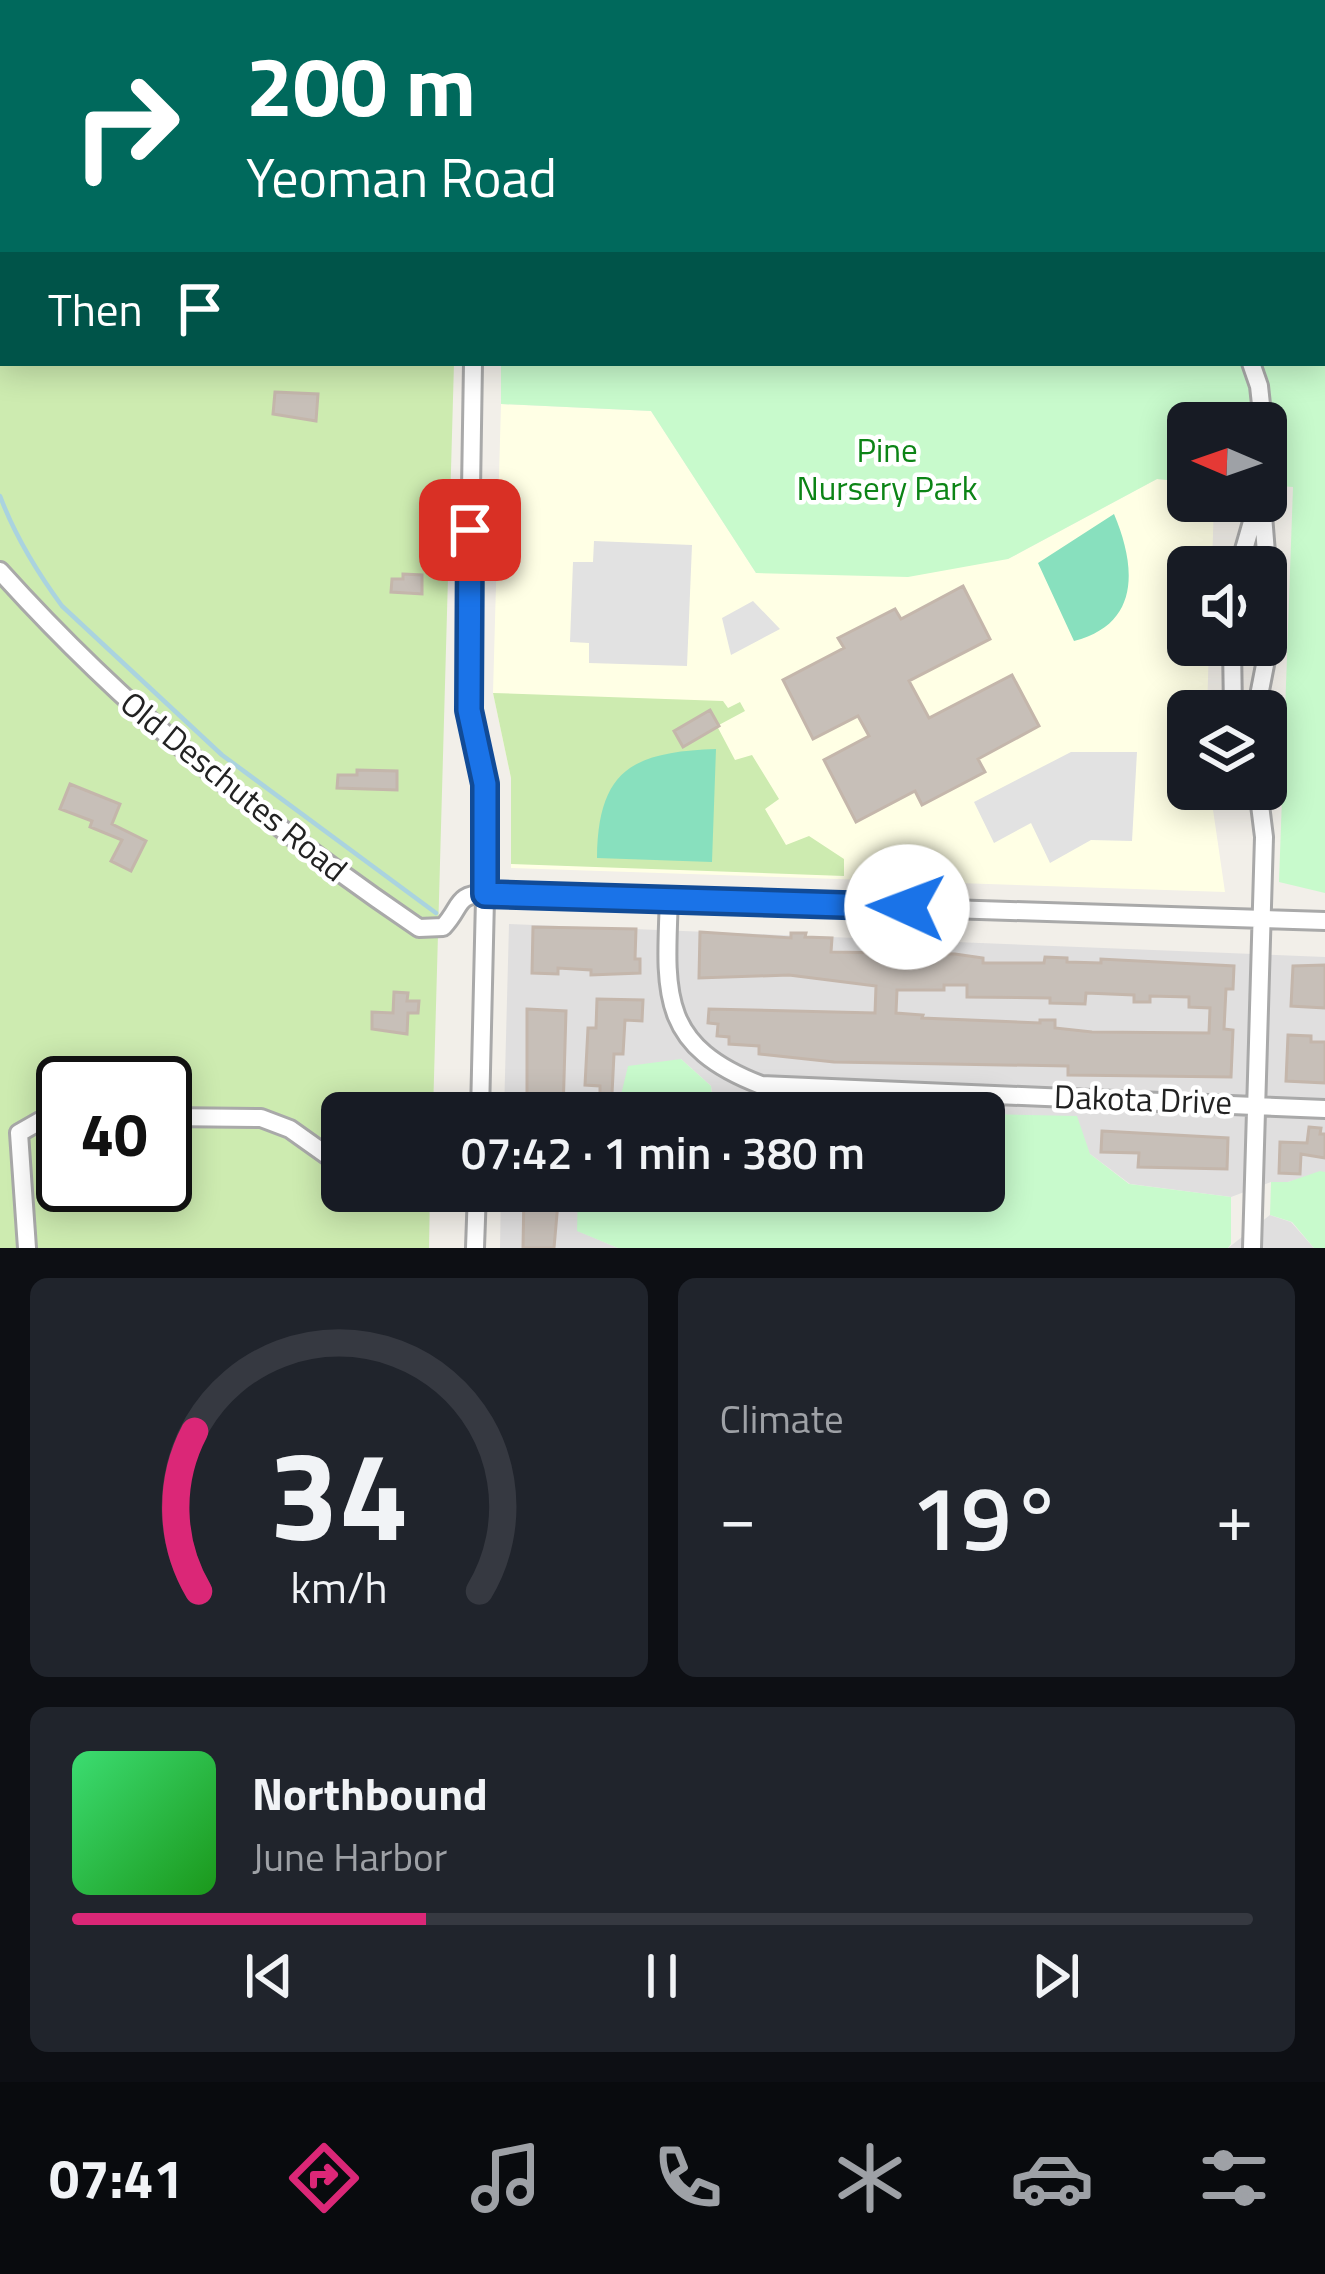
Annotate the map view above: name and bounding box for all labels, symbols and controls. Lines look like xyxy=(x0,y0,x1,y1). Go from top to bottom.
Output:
text: 200 m xyxy=(246,21,476,149)
icon: right xyxy=(48,48,204,204)
text: Yeoman Road xyxy=(246,136,557,218)
text: Then xyxy=(48,275,143,343)
icon: arrive xyxy=(167,276,233,342)
north arrow xyxy=(1167,402,1287,522)
map controls xyxy=(1167,402,1287,810)
park label: Pine Nursery Park xyxy=(796,425,978,513)
pin xyxy=(419,479,521,581)
icon: arrive xyxy=(437,497,503,563)
button: sound xyxy=(1167,546,1287,666)
street label: Old Deschutes Road xyxy=(110,679,358,893)
button: layers xyxy=(1167,690,1287,810)
position arrow xyxy=(844,844,970,970)
speed limit sign: 40 xyxy=(36,1056,192,1212)
street label: Dakota Drive xyxy=(1053,1071,1233,1127)
text: 07:42 · 1 min · 380 m xyxy=(461,1118,865,1186)
text: Climate xyxy=(720,1389,844,1448)
text: 34 xyxy=(269,1399,409,1588)
text: 19° xyxy=(911,1448,1062,1585)
text: − xyxy=(720,1466,756,1567)
text: + xyxy=(1216,1466,1253,1567)
text: km/h xyxy=(290,1553,387,1619)
text: Northbound xyxy=(252,1759,488,1827)
text: June Harbor xyxy=(252,1827,447,1886)
icon: previous xyxy=(236,1943,302,2009)
icon: pause xyxy=(629,1943,695,2009)
icon: next xyxy=(1023,1943,1089,2009)
icon: directions xyxy=(282,2136,366,2220)
icon: music xyxy=(464,2136,548,2220)
icon: phone xyxy=(646,2136,730,2220)
icon: climate xyxy=(828,2136,912,2220)
icon: car xyxy=(1010,2136,1094,2220)
icon: filters xyxy=(1192,2136,1276,2220)
text: 07:41 xyxy=(49,2137,184,2219)

